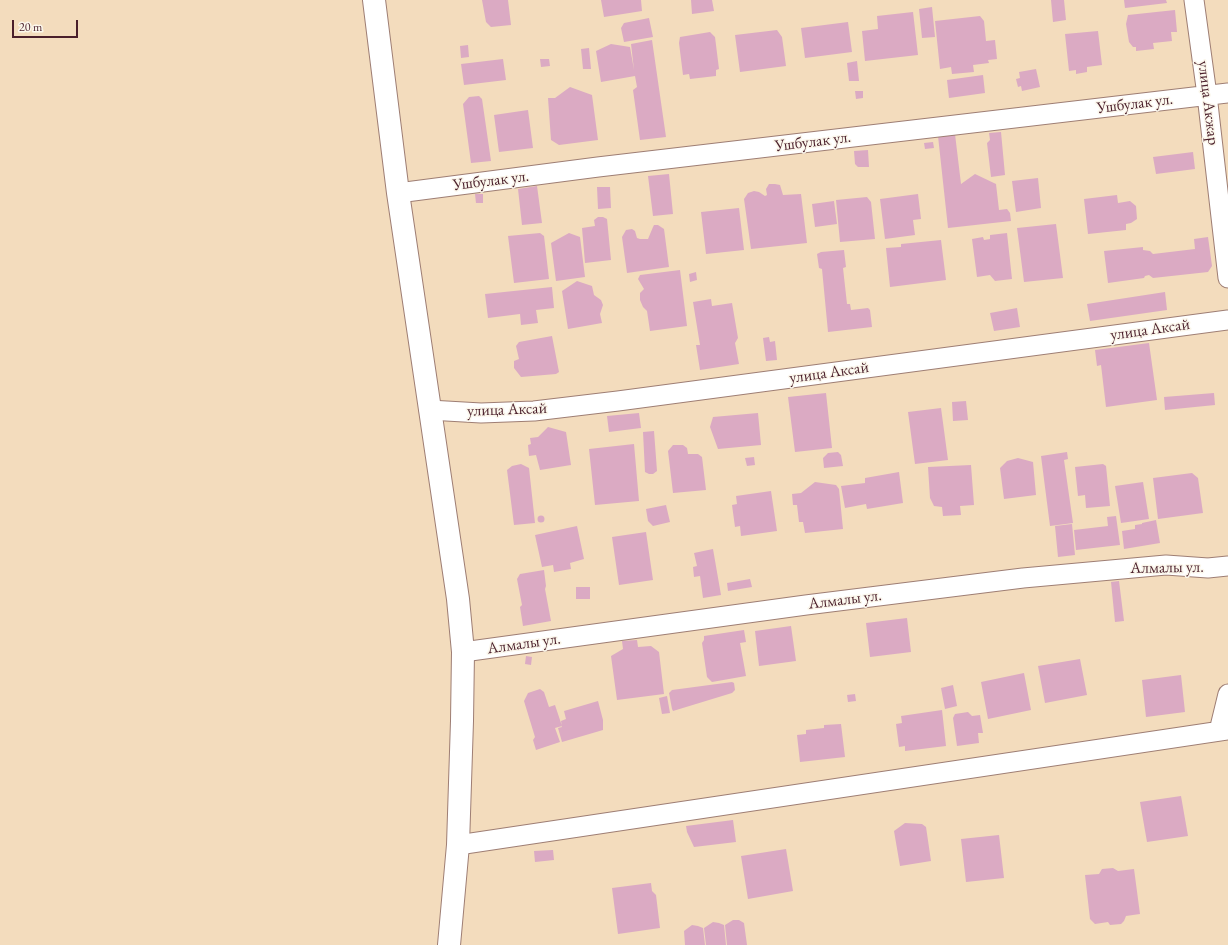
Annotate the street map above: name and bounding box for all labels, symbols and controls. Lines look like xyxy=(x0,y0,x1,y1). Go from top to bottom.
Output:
scale bar xyxy=(14,12,80,38)
text: 20 m xyxy=(19,19,42,35)
street label: улица Акжар xyxy=(1193,60,1223,146)
street label: Ушбулак ул. xyxy=(1096,90,1174,118)
street label: Ушбулак ул. xyxy=(774,128,852,156)
street label: Ушбулак ул. xyxy=(452,167,530,195)
street label: улица Аксай xyxy=(1109,315,1191,345)
street label: улица Аксай xyxy=(788,358,870,388)
street label: улица Аксай xyxy=(467,399,547,421)
street label: Алмалы ул. xyxy=(1130,558,1204,578)
street label: Алмалы ул. xyxy=(807,586,883,614)
street label: Алмалы ул. xyxy=(486,629,562,659)

